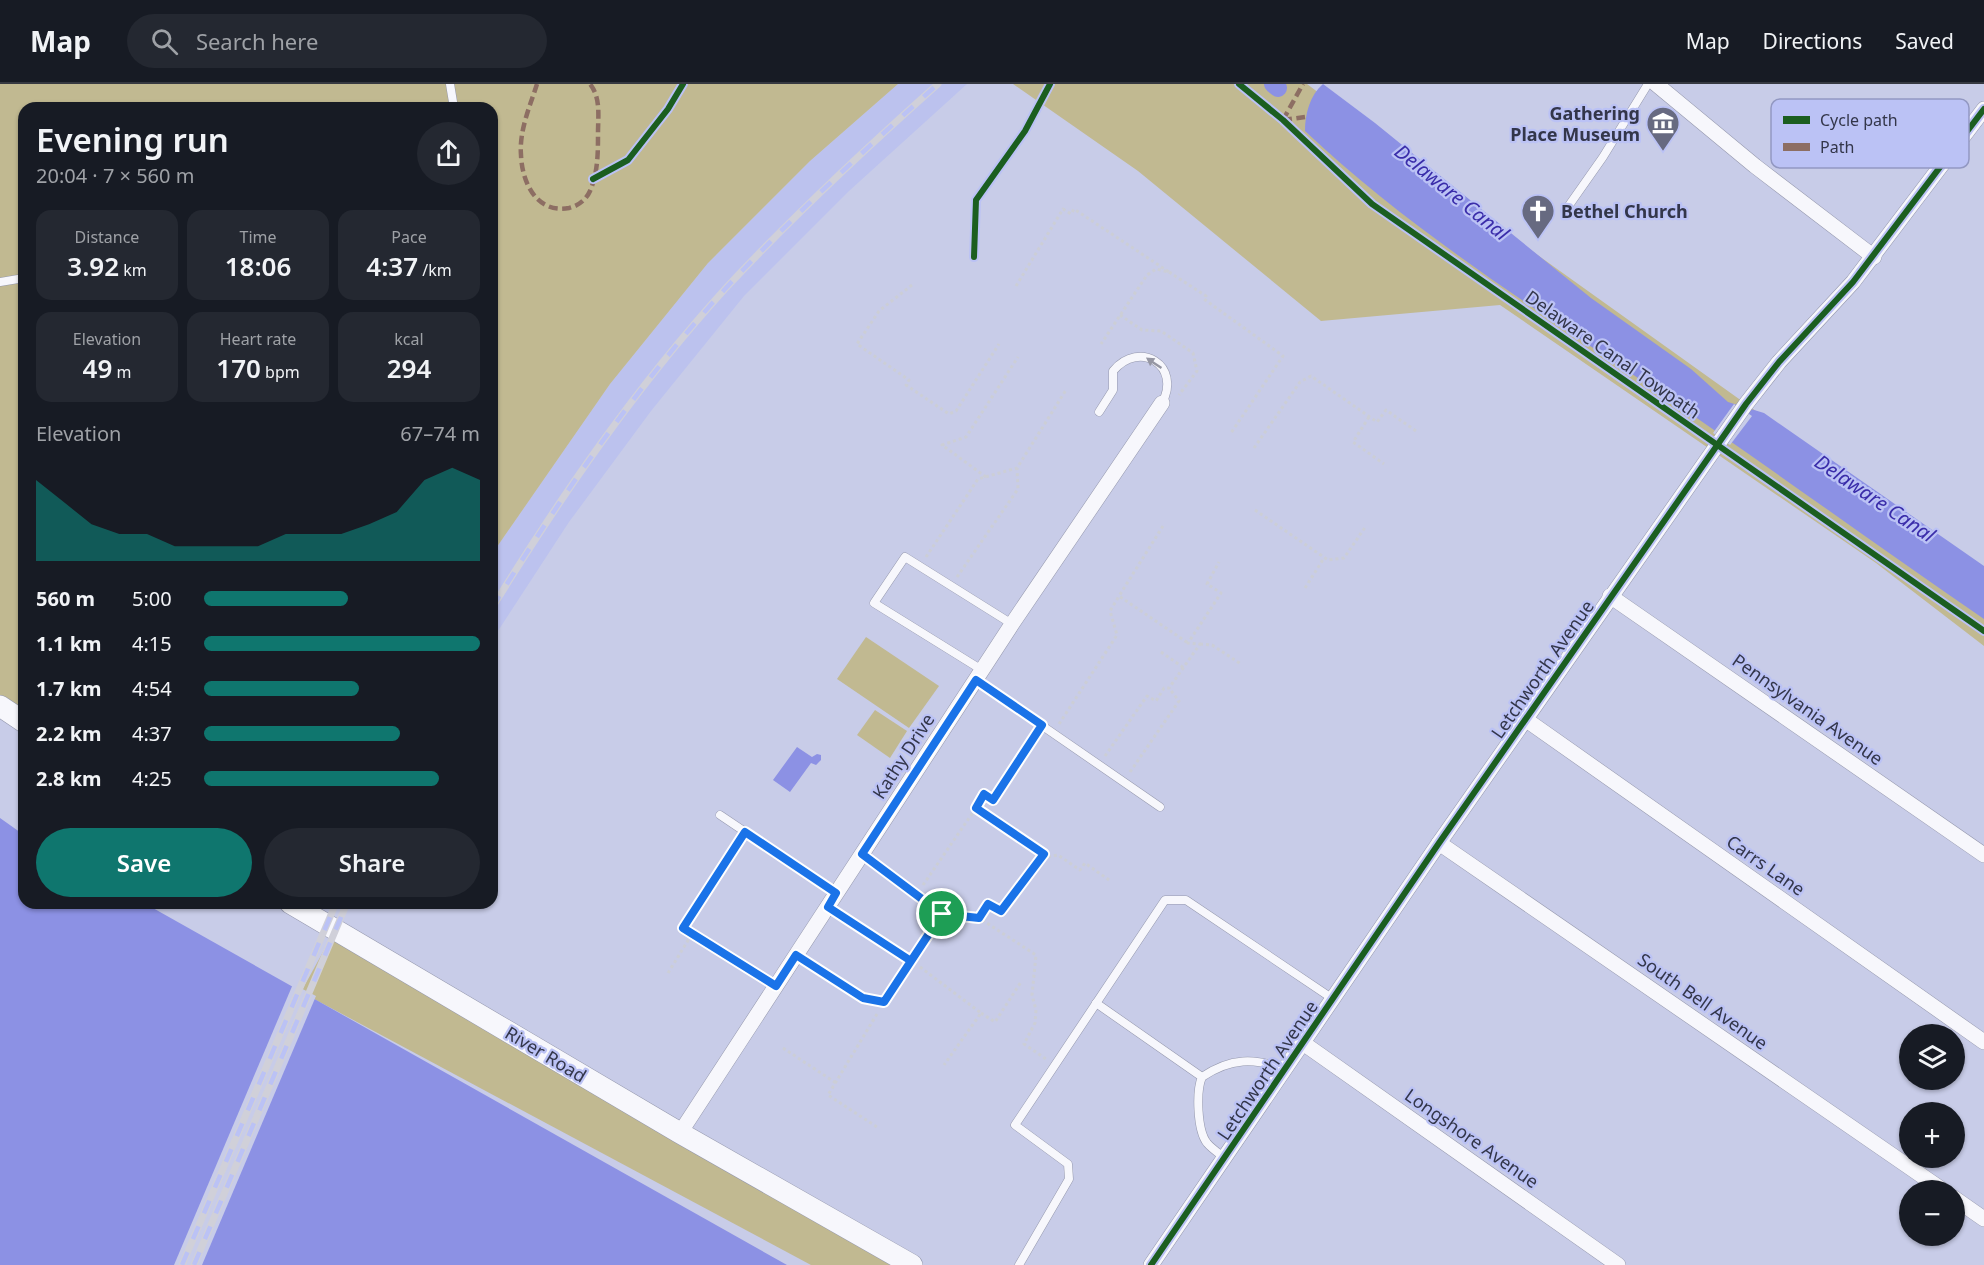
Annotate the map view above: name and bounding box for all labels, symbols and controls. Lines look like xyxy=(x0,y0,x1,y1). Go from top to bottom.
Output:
search box xyxy=(127,14,547,68)
text: Map xyxy=(30,22,91,60)
icon: search xyxy=(148,25,181,58)
text: Search here xyxy=(196,26,318,56)
text: Map xyxy=(1686,27,1730,55)
text: Directions xyxy=(1763,27,1862,55)
text: Saved xyxy=(1895,27,1954,55)
legend xyxy=(1771,99,1969,168)
place label: Gathering Place Museum xyxy=(1510,101,1640,146)
museum icon: Gathering Place Museum xyxy=(1645,105,1681,152)
text: Cycle path xyxy=(1820,109,1898,131)
text: Evening run xyxy=(36,117,229,162)
button: share xyxy=(417,122,480,185)
text: Path xyxy=(1820,136,1854,158)
water label: Delaware Canal xyxy=(1389,138,1515,247)
text: 20:04 · 7 × 560 m xyxy=(36,162,194,189)
church icon: Bethel Church xyxy=(1520,193,1556,240)
place label: Bethel Church xyxy=(1561,199,1688,223)
text: Distance xyxy=(75,226,139,248)
text: Time xyxy=(239,226,277,248)
text: Pace xyxy=(391,226,427,248)
text: 3.92 xyxy=(67,248,119,284)
text: 18:06 xyxy=(225,248,291,284)
text: 4:37 xyxy=(366,248,418,284)
text: km xyxy=(119,259,147,281)
text: /km xyxy=(418,259,452,281)
street label: Delaware Canal Towpath xyxy=(1521,284,1705,424)
text: Elevation xyxy=(73,328,141,350)
text: Heart rate xyxy=(220,328,296,350)
text: kcal xyxy=(394,328,424,350)
text: 49 xyxy=(83,350,112,386)
text: 170 xyxy=(216,350,261,386)
text: 294 xyxy=(387,350,431,386)
one-way arrow xyxy=(1146,357,1163,368)
text: m xyxy=(112,361,131,383)
text: bpm xyxy=(261,361,300,383)
text: Elevation xyxy=(36,420,121,447)
text: 67–74 m xyxy=(400,420,480,447)
water label: Delaware Canal xyxy=(1810,448,1941,549)
text: 560 m xyxy=(36,585,95,612)
text: 5:00 xyxy=(132,585,172,612)
street label: Letchworth Avenue xyxy=(1485,595,1599,743)
text: 1.1 km xyxy=(36,630,102,657)
text: 4:15 xyxy=(132,630,172,657)
street label: Pennsylvania Avenue xyxy=(1728,648,1888,770)
text: 1.7 km xyxy=(36,675,102,702)
text: 4:54 xyxy=(132,675,172,702)
street label: Kathy Drive xyxy=(866,709,940,803)
text: 2.2 km xyxy=(36,720,102,747)
text: 4:37 xyxy=(132,720,172,747)
text: 2.8 km xyxy=(36,765,102,792)
text: 4:25 xyxy=(132,765,172,792)
button: Save xyxy=(36,828,252,897)
button: Share xyxy=(264,828,480,897)
street label: Carrs Lane xyxy=(1722,829,1810,901)
pin xyxy=(916,888,967,939)
icon: arrive xyxy=(925,897,958,930)
street label: South Bell Avenue xyxy=(1633,947,1773,1055)
street label: Letchworth Avenue xyxy=(1211,995,1323,1145)
street label: River Road xyxy=(501,1020,591,1088)
map controls xyxy=(1899,1024,1965,1246)
button: layers xyxy=(1899,1024,1965,1090)
street label: Longshore Avenue xyxy=(1400,1083,1544,1193)
button: + xyxy=(1899,1102,1965,1168)
button: − xyxy=(1899,1180,1965,1246)

